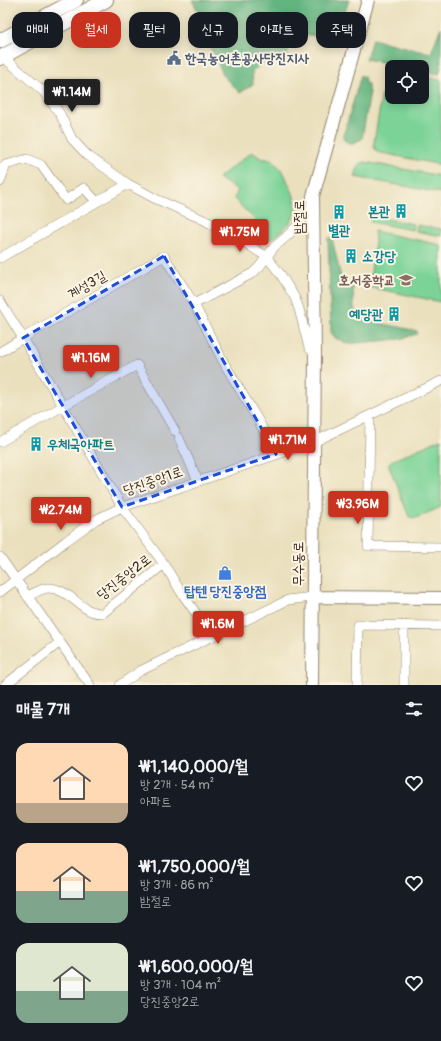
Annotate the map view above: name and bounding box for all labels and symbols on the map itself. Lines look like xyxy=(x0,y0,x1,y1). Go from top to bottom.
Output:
public building icon: 한국농어촌공사당진지사 xyxy=(166,50,182,66)
place label: 한국농어촌공사당진지사 xyxy=(184,50,310,67)
pin: ₩1.14M xyxy=(39,79,105,113)
street label: 밤절로 xyxy=(291,200,308,234)
place label: 본관 xyxy=(367,203,391,220)
building icon: 본관 xyxy=(393,203,409,219)
building icon: 별관 xyxy=(331,204,347,220)
pin: ₩1.75M xyxy=(207,219,273,253)
place label: 별관 xyxy=(328,222,351,239)
building icon: 소강당 xyxy=(343,248,359,264)
place label: 소강당 xyxy=(362,248,397,265)
street label: 계성3길 xyxy=(65,267,110,303)
place label: 호서중학교 xyxy=(339,272,395,289)
school or university icon: 호서중학교 xyxy=(398,272,414,288)
place label: 예당관 xyxy=(349,306,384,323)
building icon: 예당관 xyxy=(386,306,402,322)
pin: ₩1.16M xyxy=(58,345,124,379)
pin: ₩1.71M xyxy=(255,427,321,461)
building icon: 우체국아파트 xyxy=(28,436,44,452)
place label: 우체국아파트 xyxy=(47,436,115,453)
street label: 당진중앙1로 xyxy=(121,463,185,499)
pin: ₩3.96M xyxy=(325,491,391,525)
pin: ₩2.74M xyxy=(28,497,94,531)
street label: 무수동로 xyxy=(290,541,307,587)
street label: 당진중앙2로 xyxy=(93,551,155,603)
shop icon: 탑텐 당진중앙점 xyxy=(217,565,233,581)
place label: 탑텐 당진중앙점 xyxy=(184,583,267,600)
pin: ₩1.6M xyxy=(190,611,246,645)

